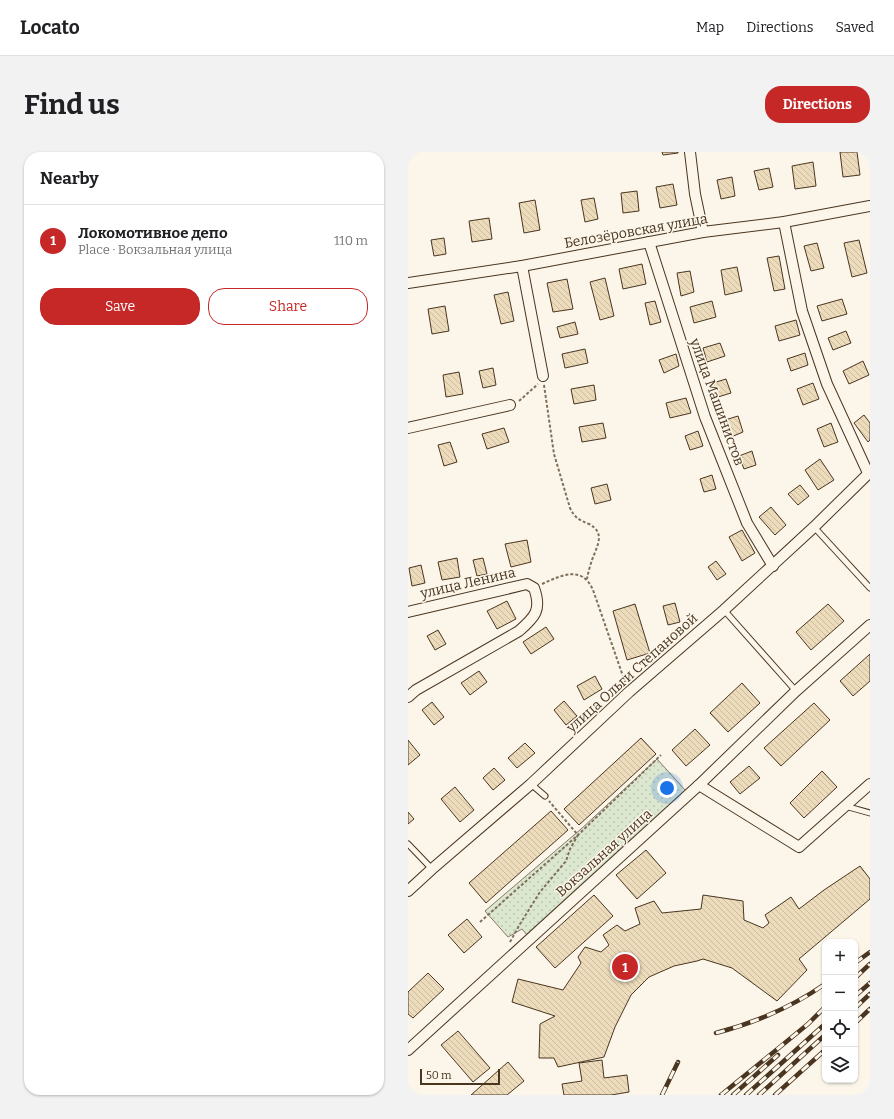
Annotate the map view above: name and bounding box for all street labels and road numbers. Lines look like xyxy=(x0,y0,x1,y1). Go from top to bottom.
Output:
street label: Белозёровская улица xyxy=(563,210,709,252)
street label: улица Машинистов xyxy=(686,335,748,468)
street label: улица Ленина xyxy=(418,564,517,602)
street label: улица Ольги Степановой xyxy=(562,610,701,737)
street label: Вокзальная улица xyxy=(552,805,656,901)

